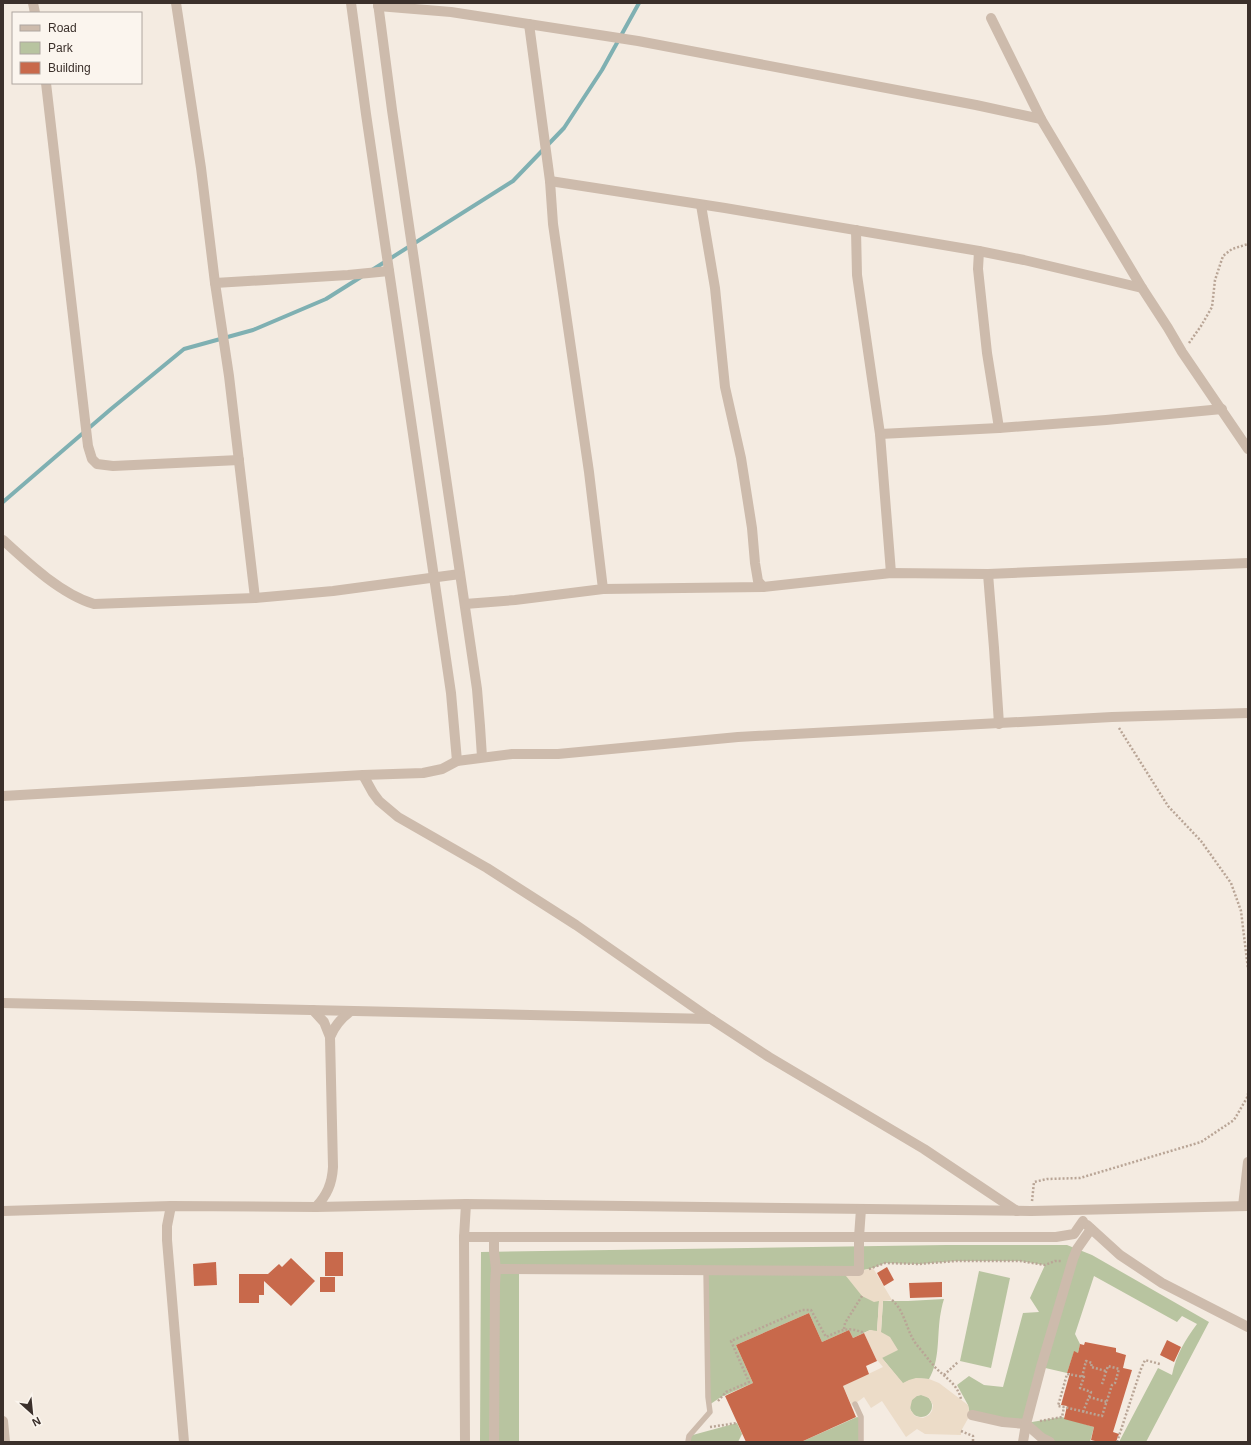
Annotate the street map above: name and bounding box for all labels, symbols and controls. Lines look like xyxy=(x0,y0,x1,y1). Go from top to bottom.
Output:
legend xyxy=(12,12,142,84)
text: Road xyxy=(48,21,77,35)
text: Park xyxy=(48,41,74,55)
text: Building xyxy=(48,61,91,75)
north arrow xyxy=(12,1393,52,1433)
text: N xyxy=(30,1415,43,1429)

